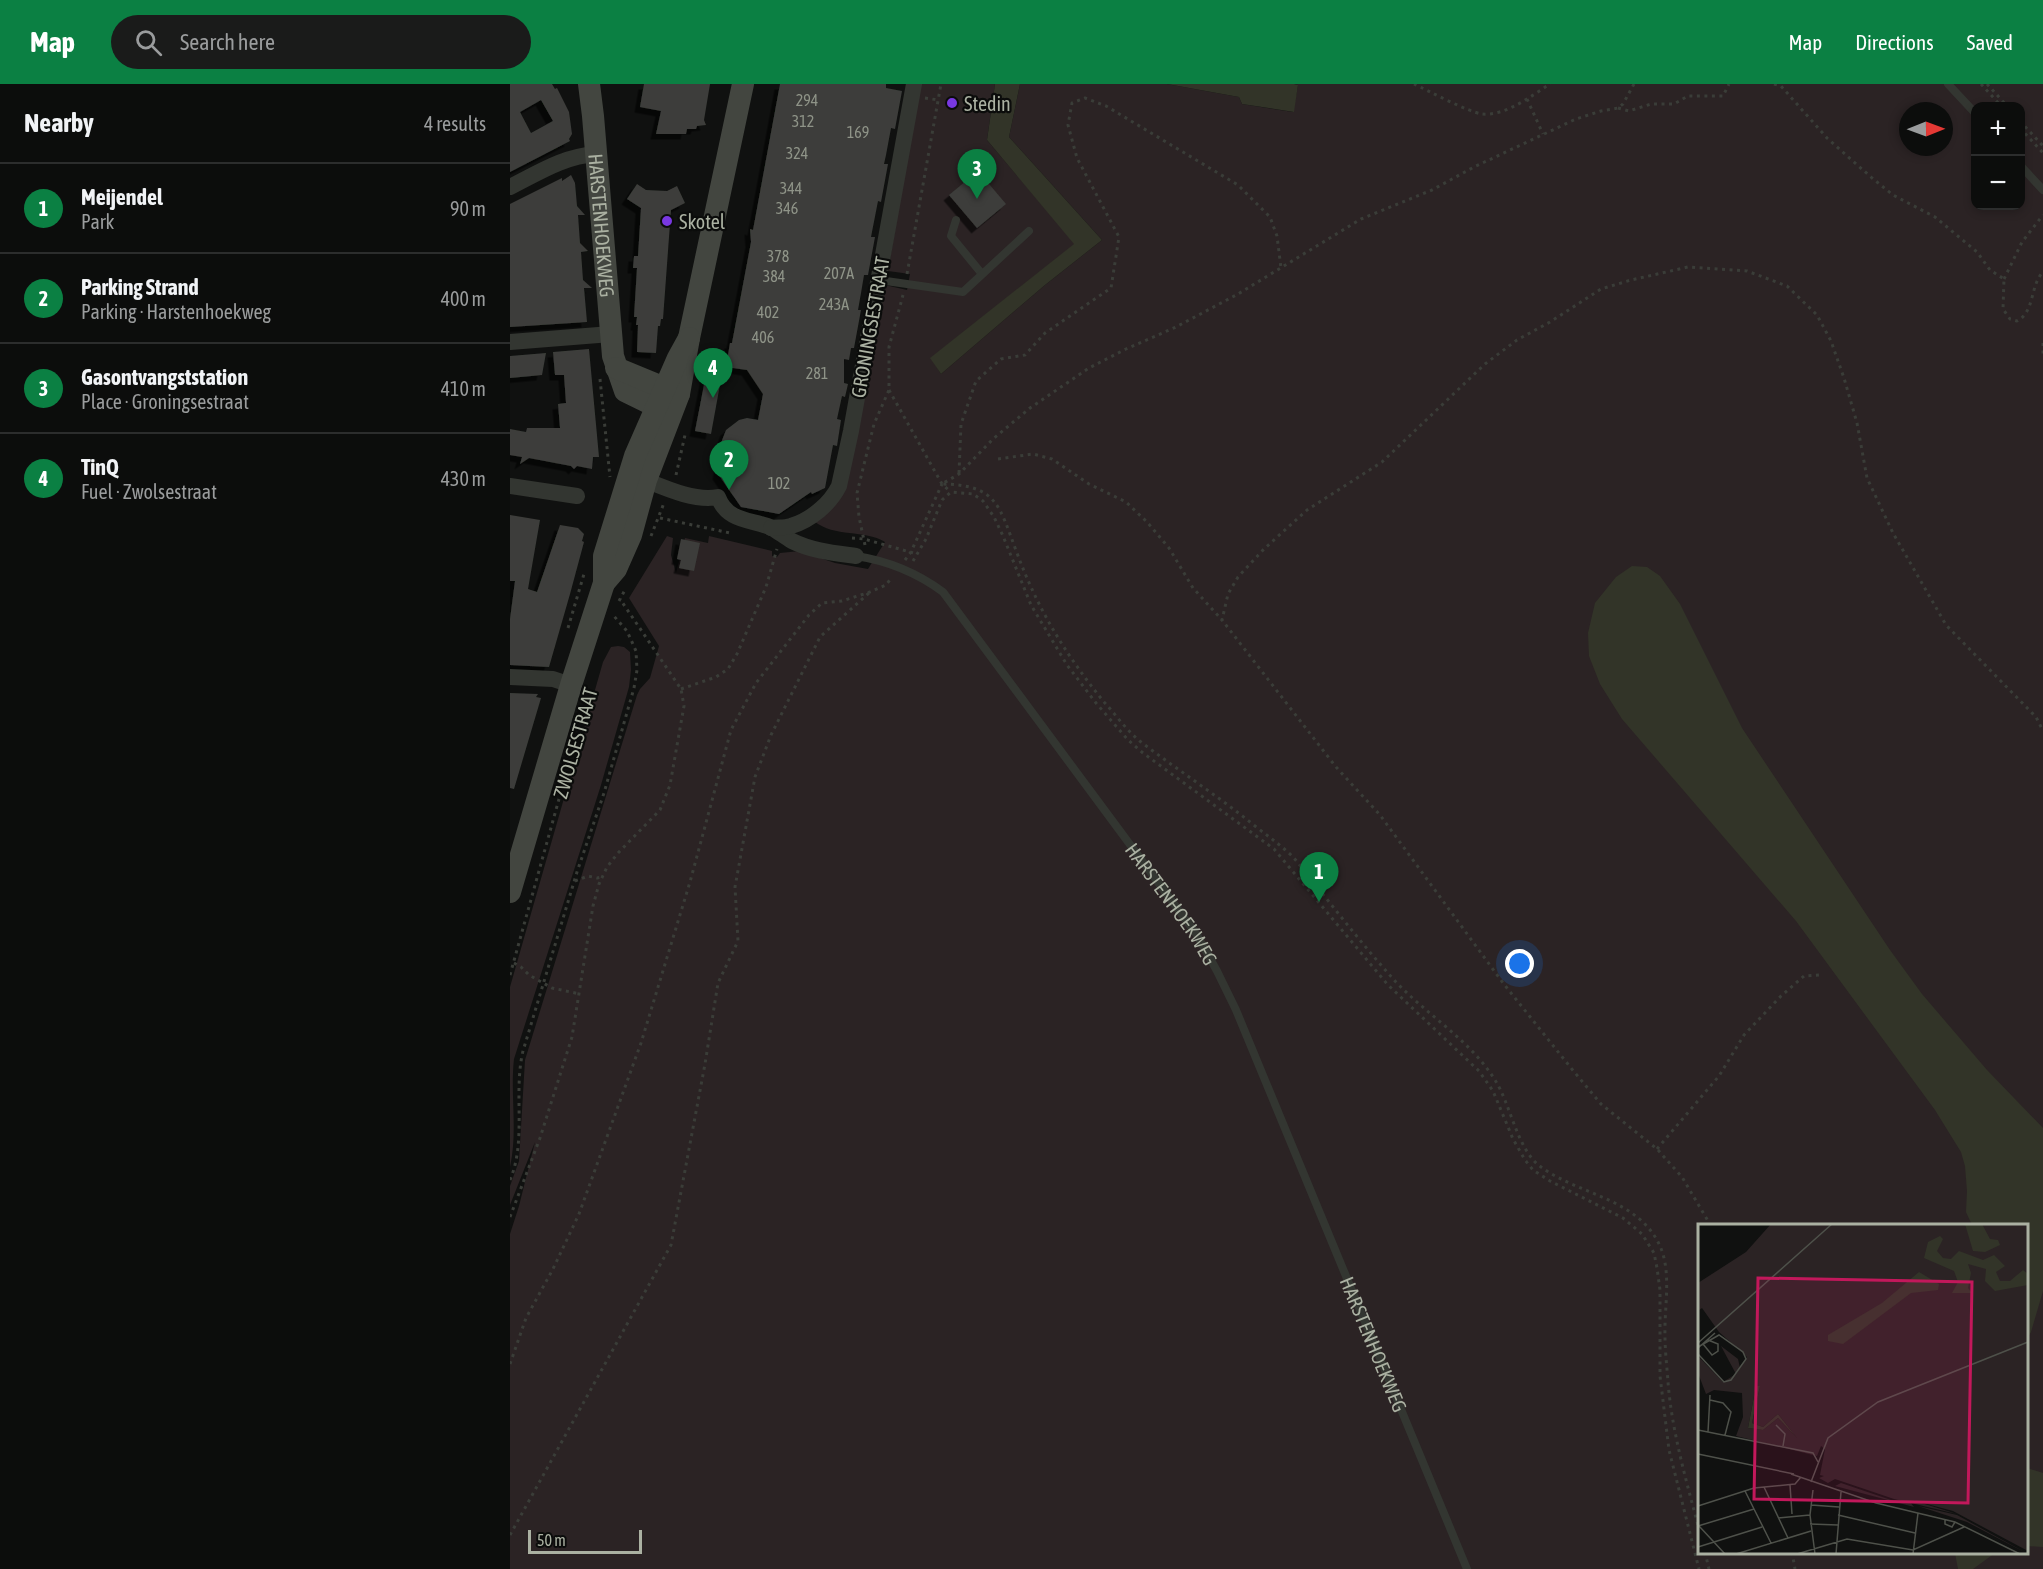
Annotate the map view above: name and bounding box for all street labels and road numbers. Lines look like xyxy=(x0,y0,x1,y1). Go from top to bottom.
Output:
street label: HARSTENHOEKWEG xyxy=(585,153,620,298)
street label: GRONINGSESTRAAT xyxy=(846,254,894,399)
street label: ZWOLSESTRAAT xyxy=(548,685,602,801)
street label: HARSTENHOEKWEG xyxy=(1121,838,1223,969)
street label: HARSTENHOEKWEG xyxy=(1336,1273,1412,1415)

